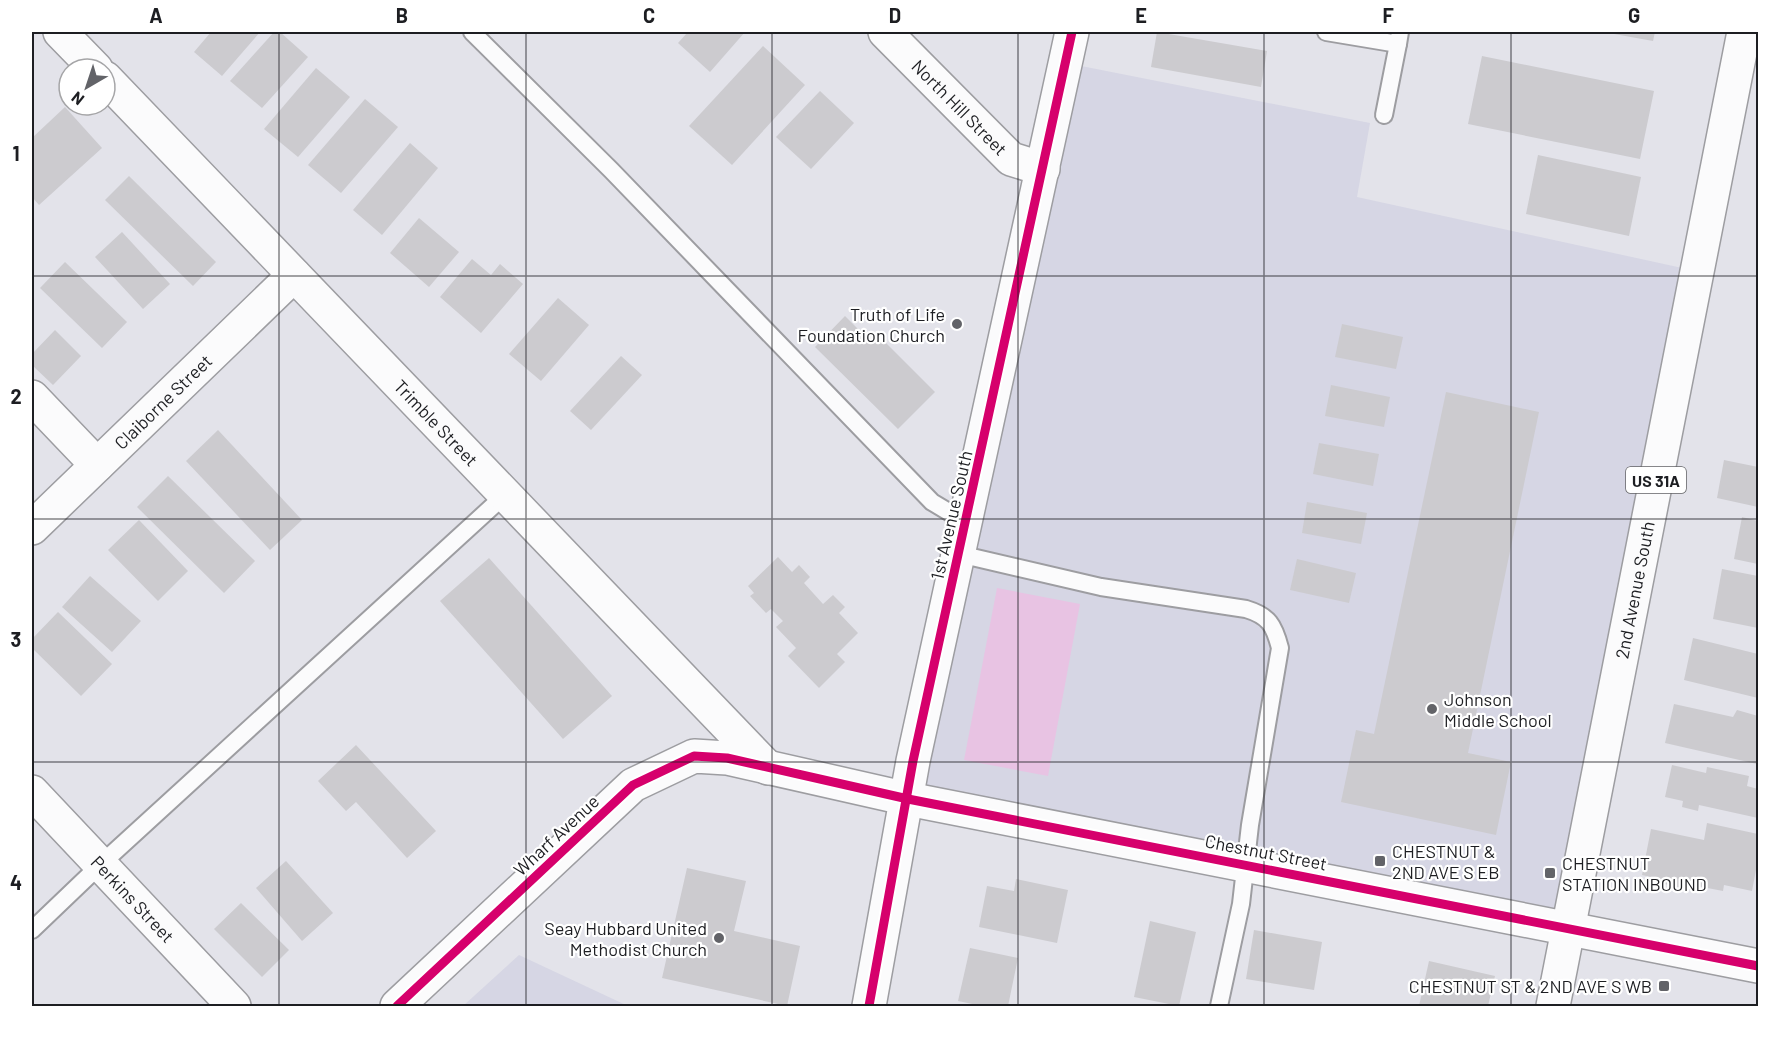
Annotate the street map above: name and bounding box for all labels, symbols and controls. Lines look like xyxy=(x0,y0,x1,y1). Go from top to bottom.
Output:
text: A xyxy=(149,3,163,27)
text: B xyxy=(396,3,408,27)
text: C xyxy=(643,3,655,27)
text: D xyxy=(889,3,901,27)
text: E xyxy=(1135,3,1147,27)
text: F xyxy=(1382,3,1394,27)
text: G xyxy=(1628,3,1640,27)
street label: North Hill Street xyxy=(907,55,1012,160)
north arrow xyxy=(57,57,117,117)
text: N xyxy=(67,88,87,110)
text: 1 xyxy=(12,141,20,165)
place label: Truth of Life Foundation Church xyxy=(797,303,945,346)
marker: Truth of Life Foundation Church xyxy=(950,317,964,331)
street label: Claiborne Street xyxy=(110,350,216,454)
street label: Trimble Street xyxy=(390,375,483,471)
text: 2 xyxy=(10,384,22,408)
street label: 1st Avenue South xyxy=(925,448,977,582)
road number: US 31A xyxy=(1626,467,1686,493)
street label: 2nd Avenue South xyxy=(1610,519,1659,661)
text: 3 xyxy=(11,627,21,651)
place label: Johnson Middle School xyxy=(1444,688,1552,731)
marker: Johnson Middle School xyxy=(1425,702,1439,716)
street label: Wharf Avenue xyxy=(509,790,603,880)
street label: Chestnut Street xyxy=(1203,829,1329,875)
place label: CHESTNUT & 2ND AVE S EB xyxy=(1392,840,1499,883)
street label: Perkins Street xyxy=(87,851,179,947)
place label: CHESTNUT STATION INBOUND xyxy=(1562,852,1707,895)
marker: CHESTNUT & 2ND AVE S EB xyxy=(1373,854,1387,868)
marker: CHESTNUT STATION INBOUND xyxy=(1543,866,1557,880)
text: 4 xyxy=(10,870,22,894)
place label: Seay Hubbard United Methodist Church xyxy=(544,917,707,960)
marker: Seay Hubbard United Methodist Church xyxy=(712,931,726,945)
place label: CHESTNUT ST & 2ND AVE S WB xyxy=(1409,975,1652,997)
marker: CHESTNUT ST & 2ND AVE S WB xyxy=(1657,979,1671,993)

